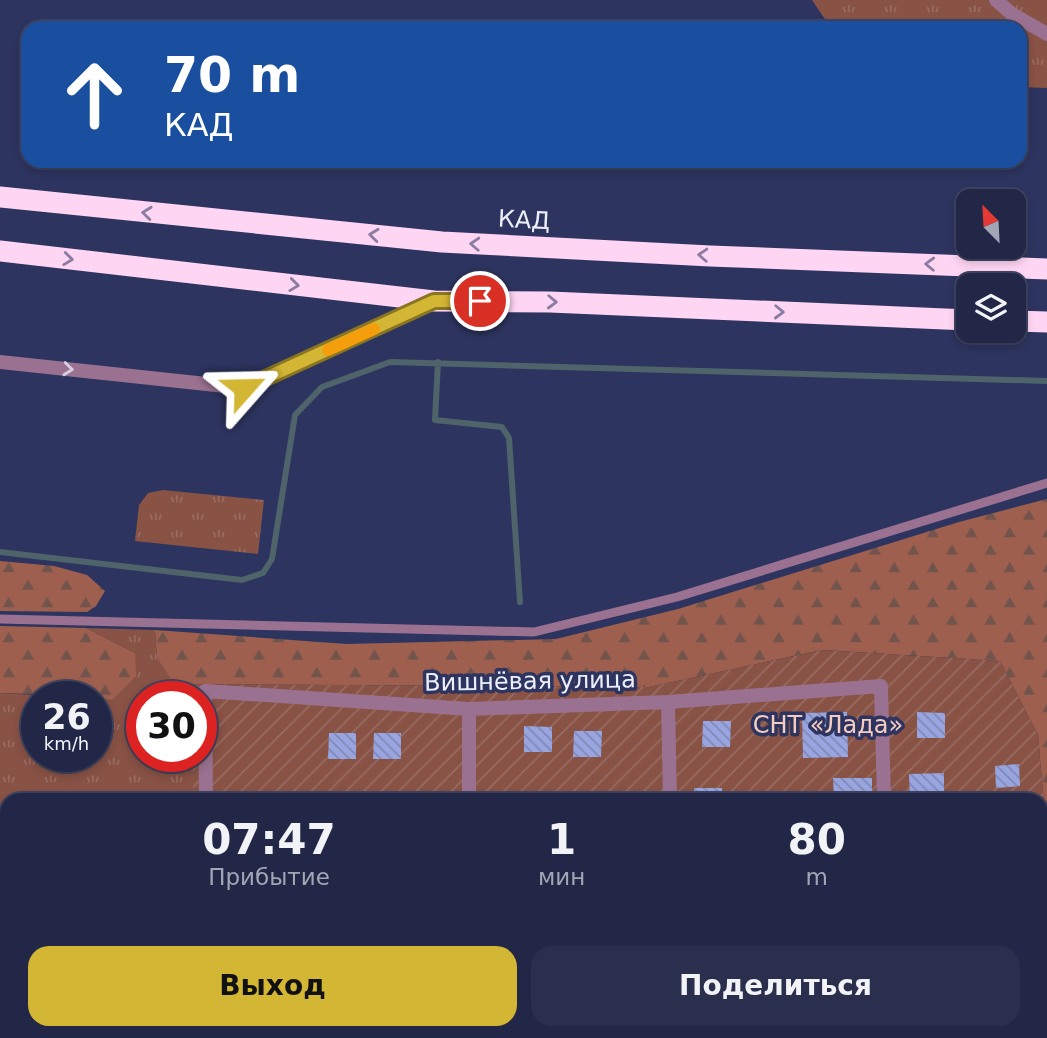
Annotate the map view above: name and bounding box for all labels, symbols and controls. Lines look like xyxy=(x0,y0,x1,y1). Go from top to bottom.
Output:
text: 70 m xyxy=(164,47,300,104)
icon: ahead xyxy=(49,49,140,140)
text: КАД xyxy=(164,106,234,144)
north arrow xyxy=(956,189,1026,259)
map controls xyxy=(956,189,1026,343)
street label: КАД xyxy=(497,205,551,235)
one-way arrow xyxy=(141,206,152,221)
one-way arrow xyxy=(368,228,379,243)
one-way arrow xyxy=(470,236,481,251)
one-way arrow xyxy=(697,248,708,263)
one-way arrow xyxy=(62,252,74,267)
one-way arrow xyxy=(924,257,935,272)
pin xyxy=(450,271,510,331)
button: layers xyxy=(956,273,1026,343)
one-way arrow xyxy=(289,277,300,292)
icon: arrive xyxy=(461,282,499,320)
one-way arrow xyxy=(546,295,557,310)
one-way arrow xyxy=(774,305,785,320)
position arrow xyxy=(207,351,281,425)
one-way arrow xyxy=(62,362,74,377)
street label: Вишнёвая улица xyxy=(424,665,636,697)
speed limit sign: 30 xyxy=(126,681,217,772)
text: 26 xyxy=(42,697,91,737)
park label: СНТ «Лада» xyxy=(753,711,903,739)
text: km/h xyxy=(44,733,89,754)
text: 07:47 xyxy=(202,815,336,864)
text: 1 xyxy=(547,815,576,864)
text: 80 xyxy=(787,815,846,864)
text: Прибытие xyxy=(208,864,330,890)
text: мин xyxy=(538,864,585,890)
text: m xyxy=(805,864,828,890)
button: Выход xyxy=(28,946,517,1026)
button: Поделиться xyxy=(531,946,1020,1026)

